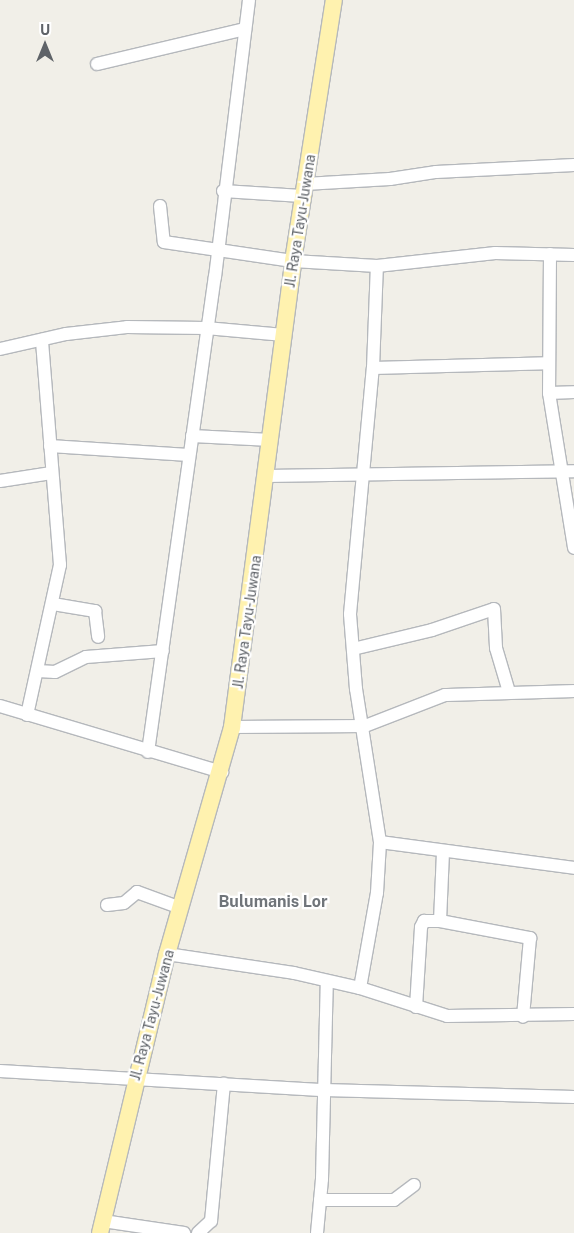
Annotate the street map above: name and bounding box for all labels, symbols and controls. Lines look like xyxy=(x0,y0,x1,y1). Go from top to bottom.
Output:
north arrow xyxy=(20,20,70,70)
text: U xyxy=(40,22,50,38)
street label: Jl. Raya Tayu-Juwana xyxy=(281,153,319,289)
street label: Jl. Raya Tayu-Juwana xyxy=(229,554,265,690)
district label: Bulumanis Lor xyxy=(218,892,328,912)
street label: Jl. Raya Tayu-Juwana xyxy=(126,948,178,1082)

